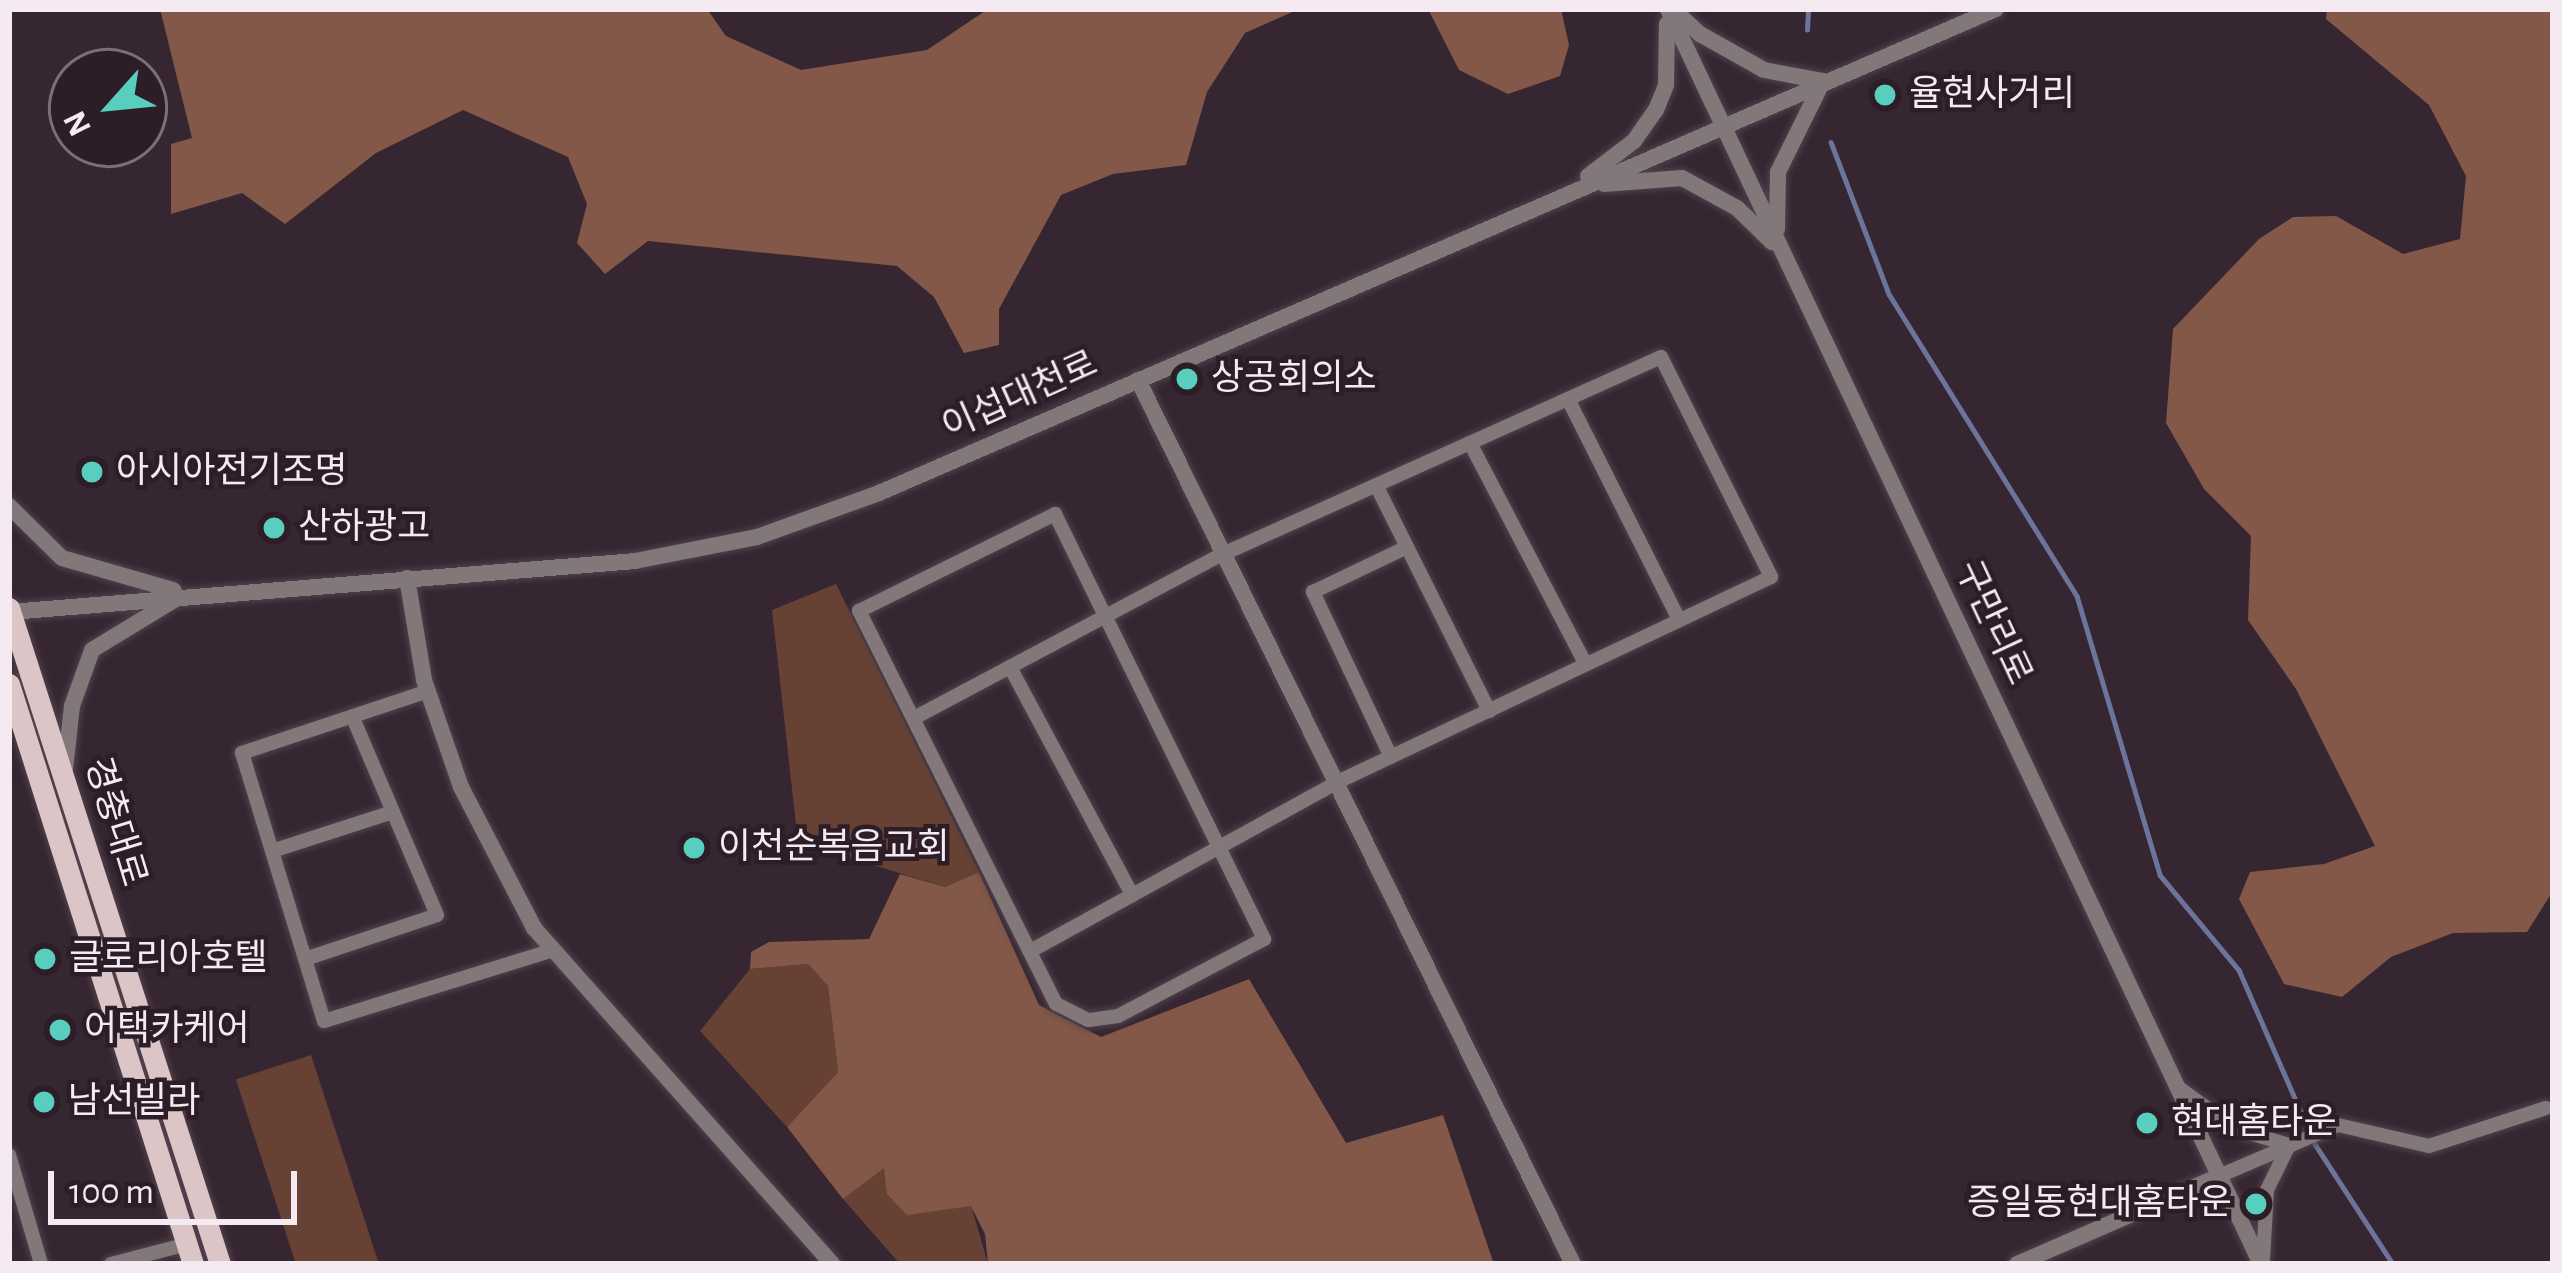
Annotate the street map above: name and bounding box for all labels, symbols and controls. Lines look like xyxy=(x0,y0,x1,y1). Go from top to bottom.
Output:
north arrow xyxy=(48,48,168,168)
place label: 율현사거리 xyxy=(1909,73,2075,117)
marker: 율현사거리 xyxy=(1872,82,1898,108)
text: N xyxy=(58,105,98,141)
street label: 이섭대천로 xyxy=(936,343,1104,449)
place label: 상공회의소 xyxy=(1211,357,1377,401)
marker: 상공회의소 xyxy=(1174,366,1200,392)
place label: 아시아전기조명 xyxy=(116,450,348,494)
marker: 아시아전기조명 xyxy=(79,459,105,485)
place label: 산하광고 xyxy=(298,506,430,550)
marker: 산하광고 xyxy=(261,515,287,541)
street label: 구만리로 xyxy=(1945,554,2041,692)
street label: 경충대로 xyxy=(75,752,155,892)
place label: 이천순복음교회 xyxy=(718,826,950,870)
marker: 이천순복음교회 xyxy=(681,835,707,861)
place label: 글로리아호텔 xyxy=(69,937,268,981)
marker: 글로리아호텔 xyxy=(32,946,58,972)
place label: 어택카케어 xyxy=(84,1008,250,1052)
marker: 어택카케어 xyxy=(47,1017,73,1043)
place label: 남선빌라 xyxy=(68,1080,200,1124)
marker: 남선빌라 xyxy=(31,1089,57,1115)
place label: 현대홈타운 xyxy=(2171,1101,2337,1145)
marker: 현대홈타운 xyxy=(2134,1110,2160,1136)
scale bar xyxy=(54,1147,303,1221)
text: 100 m xyxy=(69,1174,154,1210)
place label: 증일동현대홈타운 xyxy=(1967,1182,2232,1226)
marker: 증일동현대홈타운 xyxy=(2243,1191,2269,1217)

